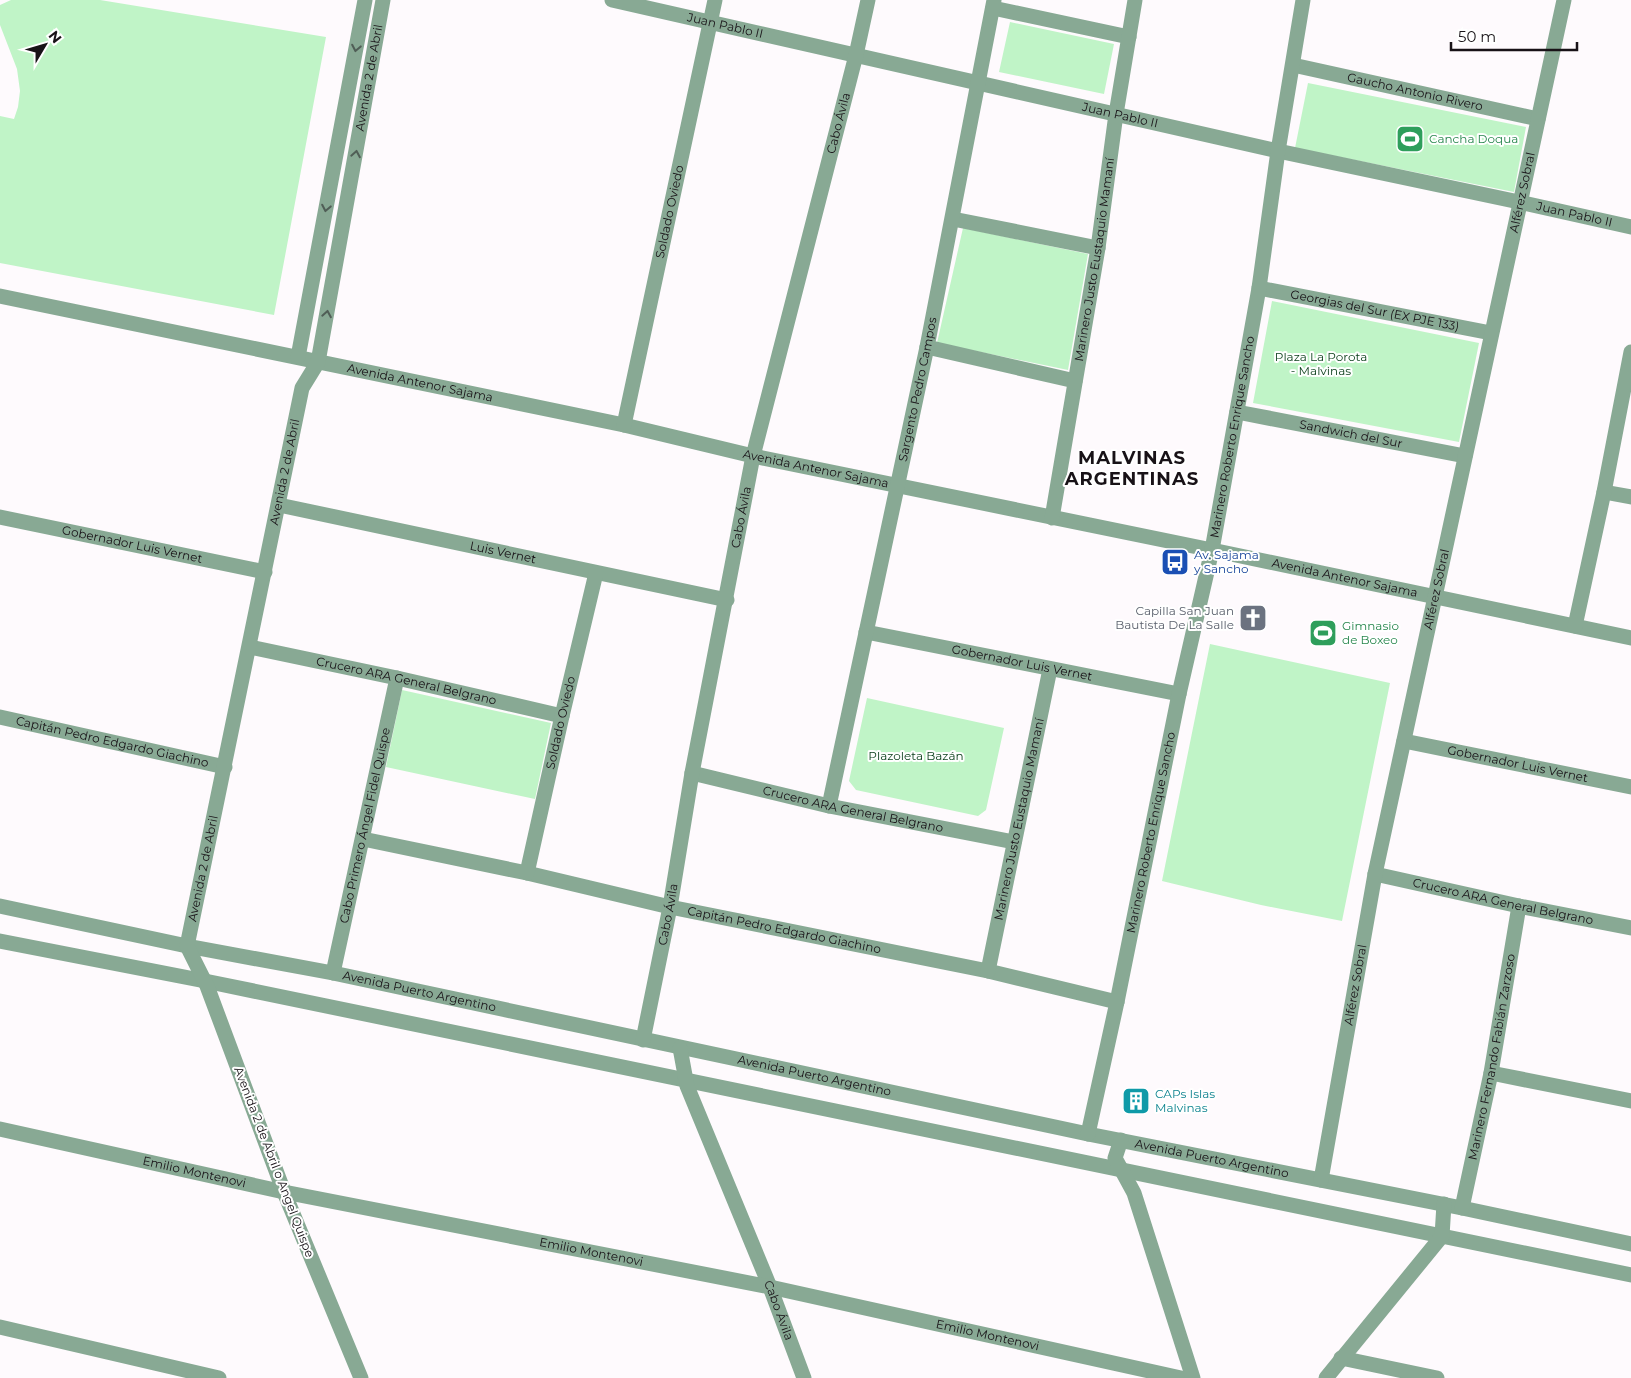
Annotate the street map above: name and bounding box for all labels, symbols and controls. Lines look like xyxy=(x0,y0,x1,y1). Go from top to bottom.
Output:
street label: Juan Pablo II xyxy=(685,9,765,41)
north arrow xyxy=(20,20,70,70)
scale bar xyxy=(1451,20,1577,52)
street label: Avenida 2 de Abril xyxy=(352,23,385,132)
text: N xyxy=(45,27,66,47)
text: 50 m xyxy=(1458,27,1496,46)
one-way arrow xyxy=(351,44,362,52)
street label: Gaucho Antonio Rivero xyxy=(1346,69,1484,114)
street label: Cabo Ávila xyxy=(823,91,853,155)
street label: Juan Pablo II xyxy=(1080,99,1160,131)
sports icon: Cancha Doqua xyxy=(1395,124,1425,154)
place label: Cancha Doqua xyxy=(1429,131,1518,146)
one-way arrow xyxy=(350,149,361,158)
street label: Alférez Sobral xyxy=(1506,151,1538,234)
street label: Marinero Justo Eustaquio Mamaní xyxy=(1071,156,1117,362)
street label: Soldado Oviedo xyxy=(652,164,686,260)
street label: Juan Pablo II xyxy=(1534,198,1614,230)
one-way arrow xyxy=(321,203,332,212)
street label: Georgias del Sur (EX PJE 133) xyxy=(1289,286,1461,334)
one-way arrow xyxy=(322,309,332,318)
street label: Sargento Pedro Campos xyxy=(895,316,940,463)
street label: Marinero Roberto Enrique Sancho xyxy=(1206,335,1257,539)
park label: Plaza La Porota - Malvinas xyxy=(1275,349,1367,378)
street label: Avenida Antenor Sajama xyxy=(346,360,494,405)
street label: Sandwich del Sur xyxy=(1298,416,1404,451)
street label: Avenida 2 de Abril xyxy=(266,417,302,526)
street label: Avenida Antenor Sajama xyxy=(741,446,890,491)
district label: MALVINAS ARGENTINAS xyxy=(1064,447,1199,490)
street label: Cabo Ávila xyxy=(727,485,754,549)
street label: Gobernador Luis Vernet xyxy=(61,522,204,566)
street label: Luis Vernet xyxy=(469,538,538,566)
bus stop icon: Av. Sajama y Sancho xyxy=(1160,547,1190,577)
place label: Av. Sajama y Sancho xyxy=(1193,547,1259,576)
street label: Alférez Sobral xyxy=(1420,548,1452,631)
street label: Avenida Antenor Sajama xyxy=(1271,555,1419,600)
place label: Capilla San Juan Bautista De La Salle xyxy=(1115,603,1234,632)
church icon: Capilla San Juan Bautista De La Salle xyxy=(1238,603,1268,633)
sports icon: Gimnasio de Boxeo xyxy=(1308,618,1338,648)
place label: Gimnasio de Boxeo xyxy=(1342,618,1399,647)
street label: Gobernador Luis Vernet xyxy=(950,641,1094,684)
street label: Crucero ARA General Belgrano xyxy=(315,653,498,708)
street label: Soldado Oviedo xyxy=(542,675,578,771)
street label: Capitán Pedro Edgardo Giachino xyxy=(14,713,210,770)
street label: Marinero Justo Eustaquio Mamaní xyxy=(991,716,1047,922)
street label: Cabo Primero Ángel Fidel Quispe xyxy=(336,726,393,925)
street label: Marinero Roberto Enrique Sancho xyxy=(1123,731,1178,934)
street label: Gobernador Luis Vernet xyxy=(1446,742,1590,785)
park label: Plazoleta Bazán xyxy=(868,748,964,763)
street label: Crucero ARA General Belgrano xyxy=(761,782,945,835)
street label: Avenida 2 de Abril xyxy=(184,814,221,923)
street label: Crucero ARA General Belgrano xyxy=(1411,875,1595,927)
street label: Cabo Ávila xyxy=(654,882,681,947)
street label: Capitán Pedro Edgardo Giachino xyxy=(686,903,882,956)
street label: Alférez Sobral xyxy=(1340,943,1369,1027)
street label: Marinero Fernando Fabián Zarzoso xyxy=(1465,953,1518,1161)
street label: Avenida Puerto Argentino xyxy=(341,967,498,1015)
street label: Avenida Puerto Argentino xyxy=(736,1052,893,1099)
street label: Avenida 2 de Abril o Angel Quispe xyxy=(231,1064,318,1259)
building icon: CAPs Islas Malvinas xyxy=(1121,1086,1151,1116)
place label: CAPs Islas Malvinas xyxy=(1155,1086,1215,1115)
street label: Avenida Puerto Argentino xyxy=(1134,1135,1290,1181)
street label: Emilio Montenovi xyxy=(141,1153,247,1190)
street label: Emilio Montenovi xyxy=(538,1234,645,1269)
street label: Cabo Ávila xyxy=(761,1278,797,1342)
street label: Emilio Montenovi xyxy=(935,1316,1041,1353)

